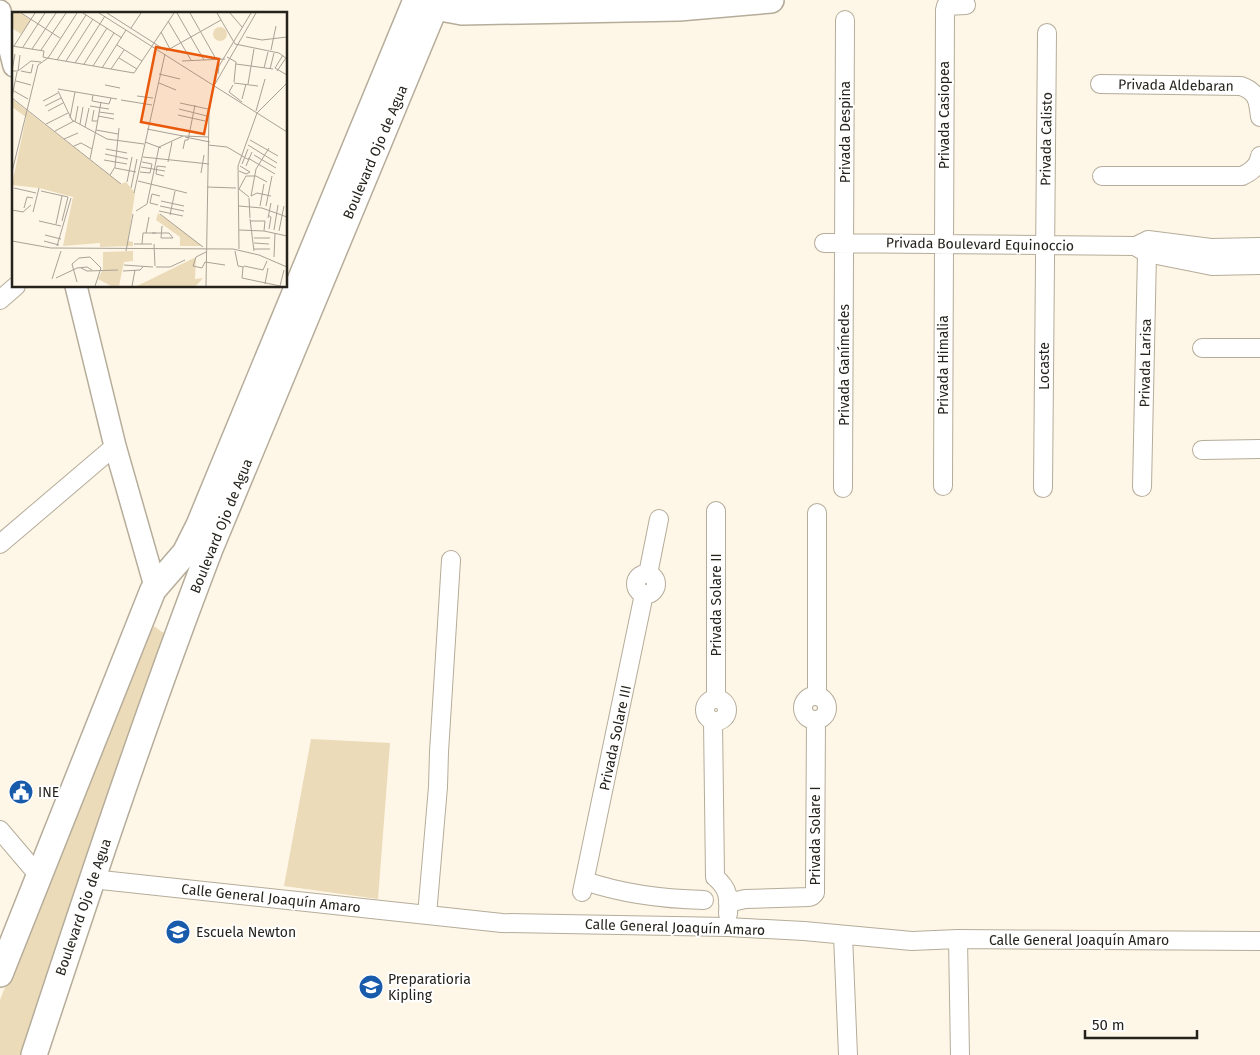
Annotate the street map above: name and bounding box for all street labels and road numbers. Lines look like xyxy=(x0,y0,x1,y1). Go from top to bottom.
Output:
street label: Privada Casiopea xyxy=(936,61,953,169)
street label: Privada Aldebaran xyxy=(1118,76,1234,95)
street label: Privada Despina xyxy=(837,81,854,183)
street label: Boulevard Ojo de Agua xyxy=(340,83,411,222)
street label: Privada Calisto xyxy=(1037,92,1056,186)
street label: Privada Boulevard Equinoccio xyxy=(886,234,1074,255)
street label: Privada Ganímedes xyxy=(836,304,853,426)
street label: Privada Himalia xyxy=(935,315,952,415)
street label: Privada Larisa xyxy=(1136,318,1155,408)
street label: Locaste xyxy=(1036,342,1053,390)
street label: Boulevard Ojo de Agua xyxy=(187,456,256,596)
street label: Privada Solare II xyxy=(708,553,725,657)
street label: Privada Solare III xyxy=(596,684,635,792)
street label: Privada Solare I xyxy=(807,786,824,886)
street label: Boulevard Ojo de Agua xyxy=(52,836,115,978)
street label: Calle General Joaquín Amaro xyxy=(180,881,361,916)
street label: Calle General Joaquín Amaro xyxy=(585,916,765,939)
street label: Calle General Joaquín Amaro xyxy=(989,932,1169,949)

